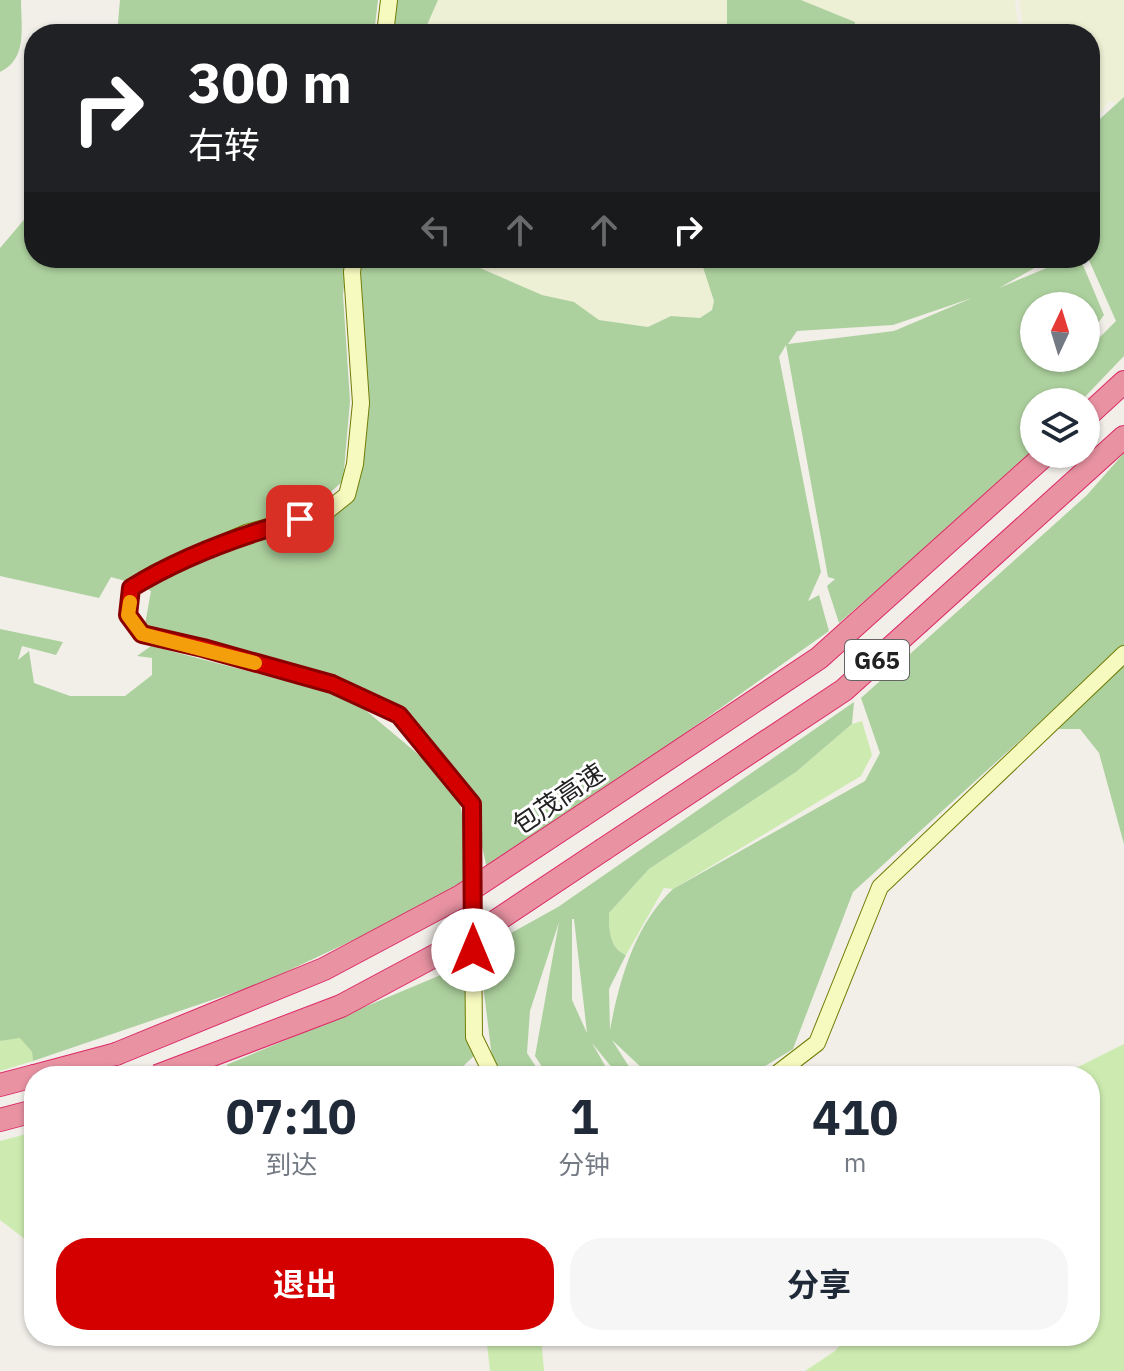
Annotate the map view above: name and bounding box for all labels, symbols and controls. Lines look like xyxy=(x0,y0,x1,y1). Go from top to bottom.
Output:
text: 300 m xyxy=(188,46,352,118)
icon: right xyxy=(56,56,160,160)
text: 右转 xyxy=(188,121,260,168)
icon: left xyxy=(414,208,458,252)
icon: ahead xyxy=(498,208,542,252)
icon: ahead xyxy=(582,208,626,252)
icon: right xyxy=(666,208,710,252)
north arrow xyxy=(1020,292,1100,372)
map controls xyxy=(1020,292,1100,468)
button: layers xyxy=(1020,388,1100,468)
pin xyxy=(266,485,334,553)
icon: arrive xyxy=(278,497,322,541)
road number: G65 xyxy=(845,640,909,680)
street label: 包茂高速 xyxy=(505,755,611,841)
position arrow xyxy=(431,908,515,992)
text: 07:10 xyxy=(226,1085,357,1147)
text: 1 xyxy=(570,1085,599,1147)
text: 410 xyxy=(812,1086,898,1148)
text: m xyxy=(844,1145,866,1179)
text: 到达 xyxy=(265,1147,317,1181)
text: 分钟 xyxy=(558,1147,610,1181)
button: 退出 xyxy=(56,1238,554,1330)
button: 分享 xyxy=(570,1238,1068,1330)

